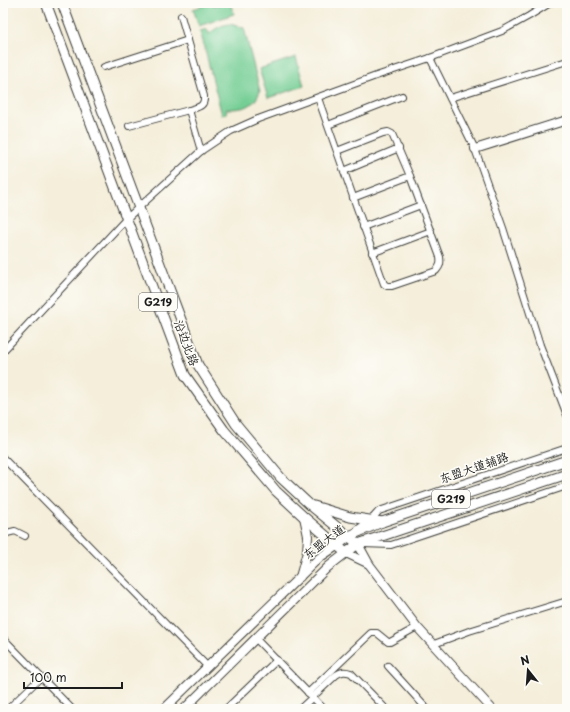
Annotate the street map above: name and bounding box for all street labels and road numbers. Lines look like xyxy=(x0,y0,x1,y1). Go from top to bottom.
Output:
road number: G219 xyxy=(139,293,177,311)
street label: 沿边北路 xyxy=(170,317,204,368)
street label: 东盟大道辅路 xyxy=(437,447,511,487)
road number: G219 xyxy=(432,490,470,508)
street label: 东盟大道 xyxy=(299,520,348,563)

